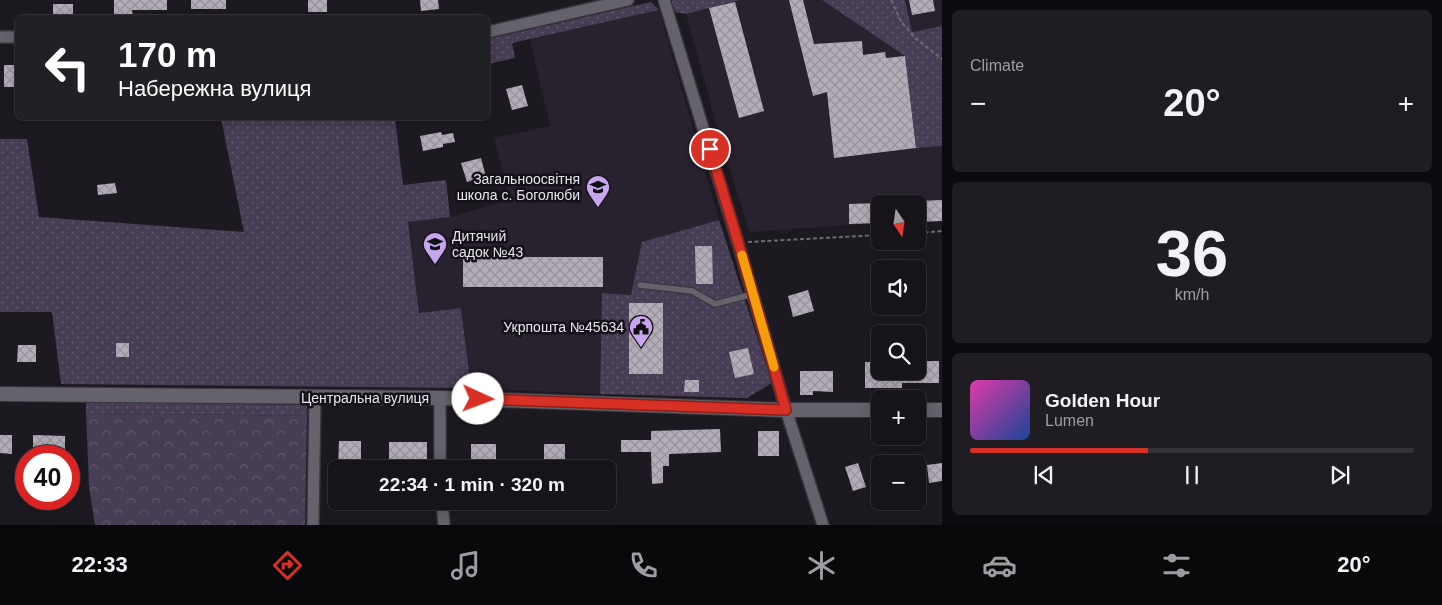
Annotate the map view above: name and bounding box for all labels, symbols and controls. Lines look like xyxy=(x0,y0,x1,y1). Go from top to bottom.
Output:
icon: left xyxy=(35,35,100,100)
text: 170 m xyxy=(118,35,217,74)
text: Climate xyxy=(970,57,1024,74)
text: Набережна вулиця xyxy=(118,76,312,101)
text: 20° xyxy=(1163,82,1221,124)
text: − xyxy=(970,88,986,119)
text: + xyxy=(1398,88,1414,119)
pin xyxy=(689,128,731,170)
icon: arrive xyxy=(696,135,724,163)
place label: Загальноосвітня школа с. Боголюби xyxy=(457,171,580,203)
school or university icon: Загальноосвітня школа с. Боголюби xyxy=(585,174,611,208)
north arrow xyxy=(871,195,926,250)
map controls xyxy=(871,195,926,510)
text: 36 xyxy=(1156,217,1228,290)
place label: Дитячий садок №43 xyxy=(452,228,524,260)
school or university icon: Дитячий садок №43 xyxy=(422,231,448,265)
button: sound xyxy=(871,260,926,315)
text: km/h xyxy=(1175,286,1209,303)
public building icon: Укрпошта №45634 xyxy=(628,314,654,348)
place label: Укрпошта №45634 xyxy=(503,319,624,335)
button: search xyxy=(871,325,926,380)
position arrow xyxy=(451,372,503,424)
street label: Центральна вулиця xyxy=(301,390,429,406)
button: + xyxy=(871,390,926,445)
text: Golden Hour xyxy=(1045,390,1160,411)
text: Lumen xyxy=(1045,412,1094,429)
speed limit sign: 40 xyxy=(15,445,80,510)
button: − xyxy=(871,455,926,510)
icon: previous xyxy=(1030,461,1058,489)
icon: pause xyxy=(1178,461,1206,489)
icon: next xyxy=(1326,461,1354,489)
text: 22:34 · 1 min · 320 m xyxy=(379,474,565,495)
icon: directions xyxy=(270,548,305,583)
icon: music xyxy=(448,548,483,583)
icon: phone xyxy=(626,548,661,583)
icon: climate xyxy=(804,548,839,583)
icon: car xyxy=(982,548,1017,583)
icon: filters xyxy=(1159,548,1194,583)
text: 22:33 xyxy=(71,552,128,577)
text: 20° xyxy=(1337,552,1371,577)

